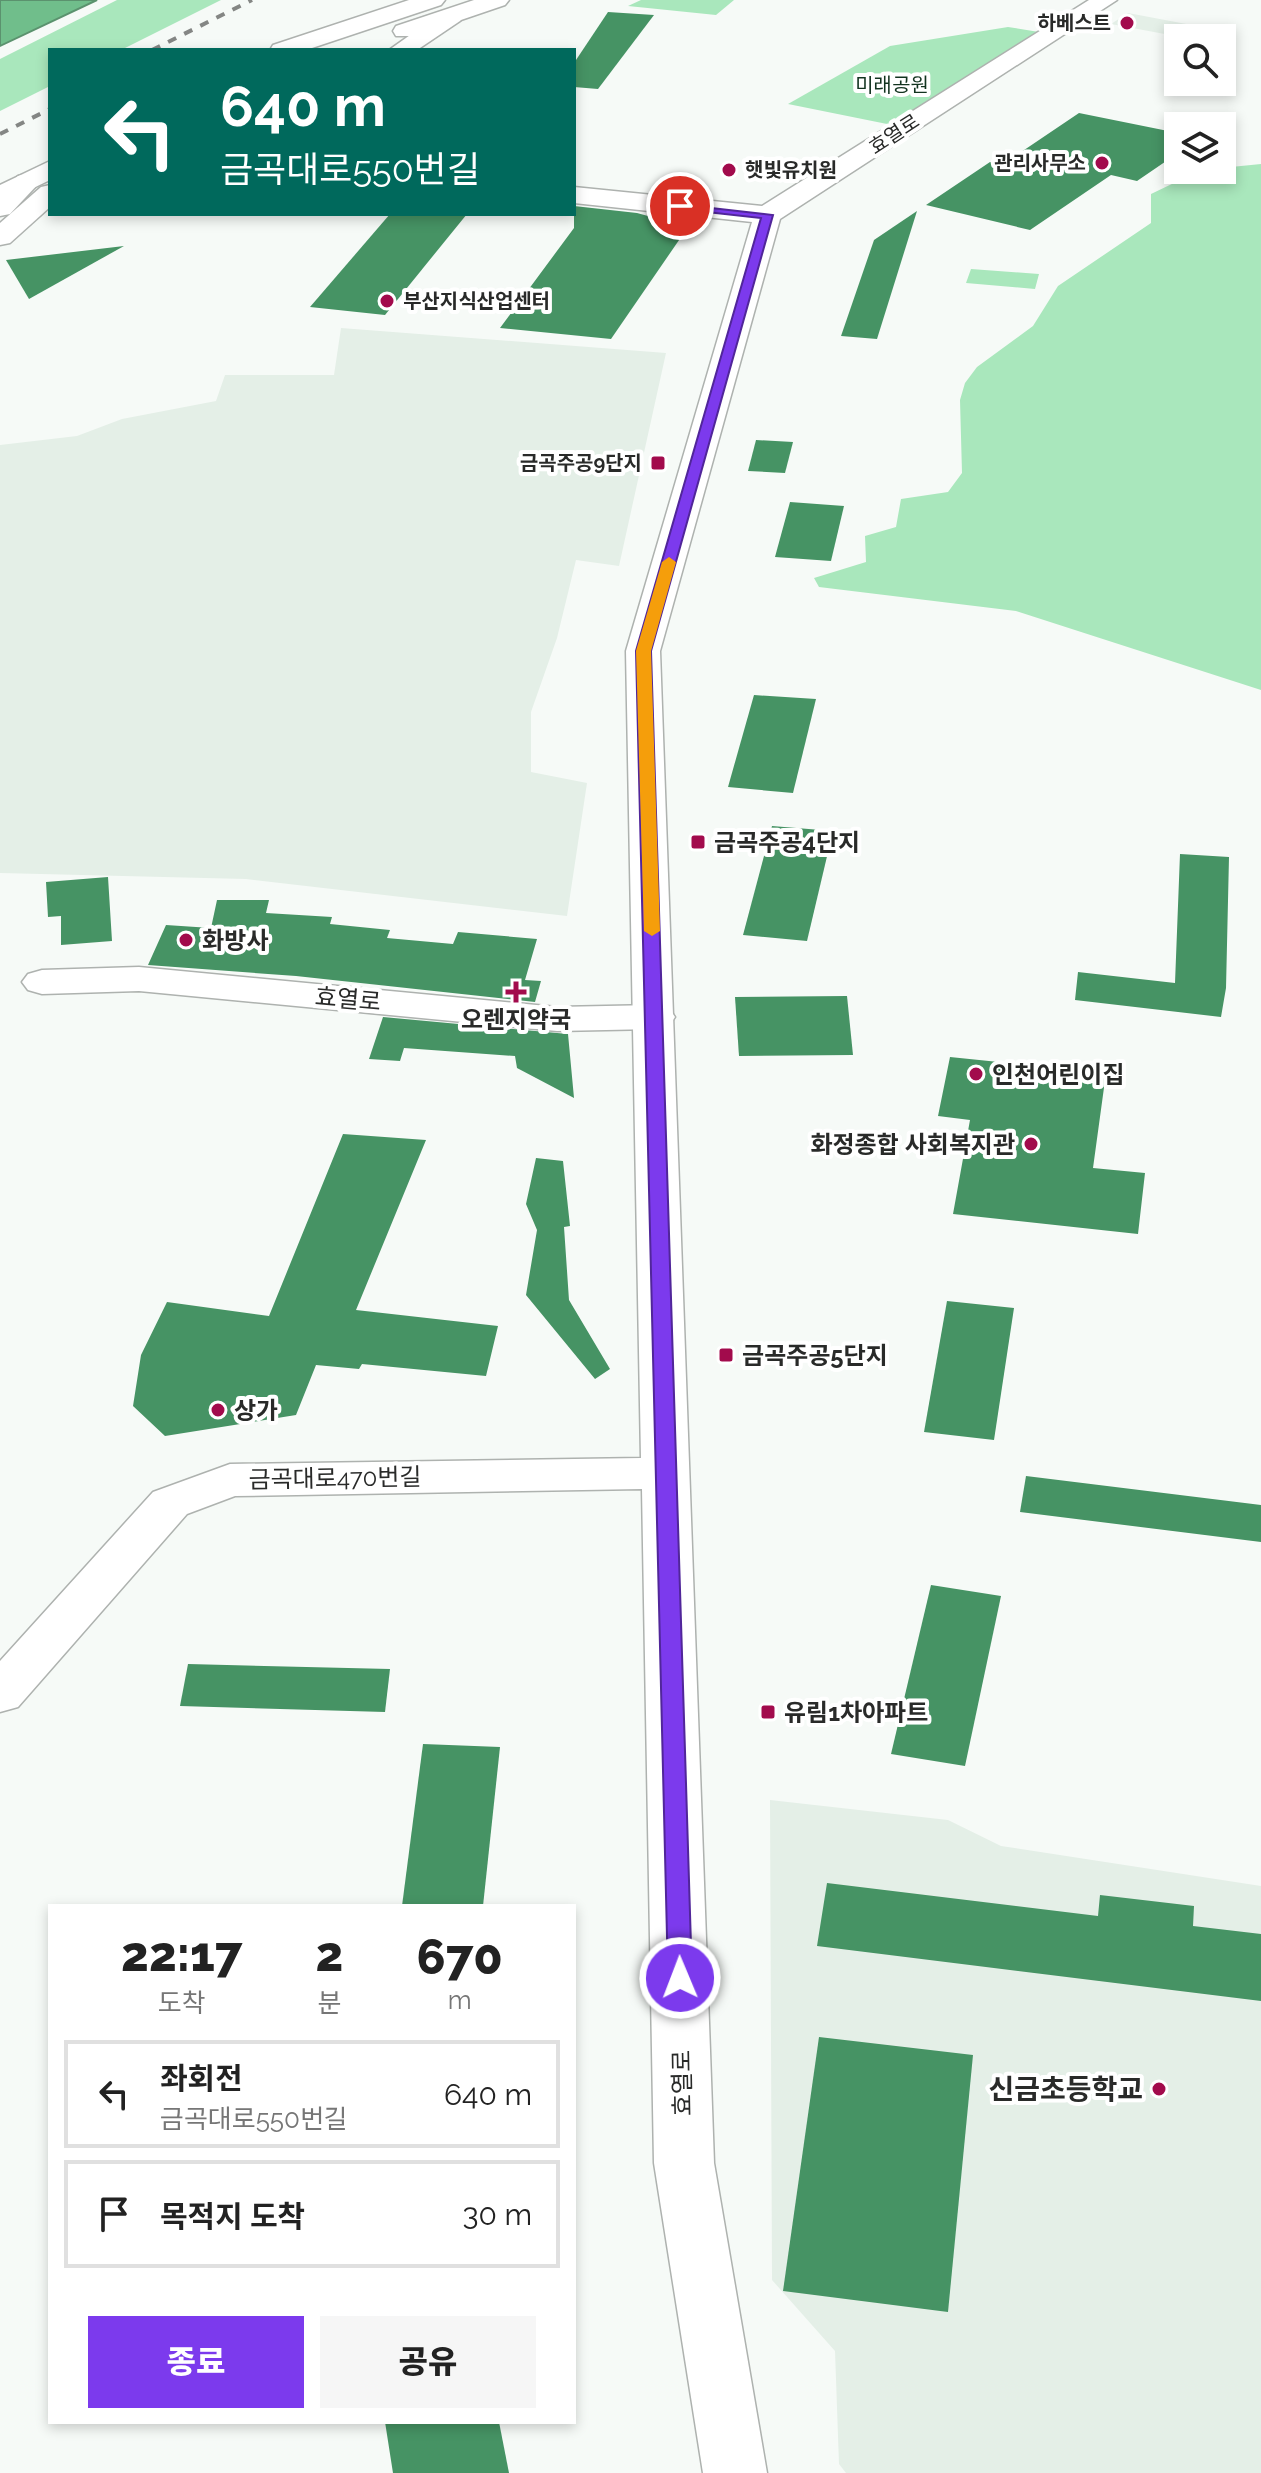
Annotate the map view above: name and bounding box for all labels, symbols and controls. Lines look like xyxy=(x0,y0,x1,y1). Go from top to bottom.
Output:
place label: 하베스트 xyxy=(1037,11,1111,35)
marker: 하베스트 xyxy=(1118,14,1136,32)
map controls xyxy=(1164,24,1236,184)
button: search xyxy=(1164,24,1236,96)
text: 640 m xyxy=(220,73,386,139)
park label: 미래공원 xyxy=(855,73,929,97)
icon: left xyxy=(88,80,192,184)
street label: 효열로 xyxy=(864,109,924,159)
button: layers xyxy=(1164,112,1236,184)
text: 금곡대로550번길 xyxy=(220,148,480,190)
place label: 관리사무소 xyxy=(994,151,1086,175)
marker: 관리사무소 xyxy=(1093,154,1111,172)
place label: 햇빛유치원 xyxy=(745,158,837,182)
marker: 햇빛유치원 xyxy=(720,161,738,179)
pin xyxy=(646,172,714,240)
icon: arrive xyxy=(658,184,702,228)
place label: 부산지식산업센터 xyxy=(403,289,550,313)
marker: 부산지식산업센터 xyxy=(378,292,396,310)
place label: 금곡주공9단지 xyxy=(520,451,642,475)
marker: 금곡주공9단지 xyxy=(649,454,667,472)
place label: 금곡주공4단지 xyxy=(714,828,860,857)
marker: 금곡주공4단지 xyxy=(689,833,707,851)
place label: 화방사 xyxy=(202,926,268,955)
marker: 화방사 xyxy=(177,931,195,949)
street label: 효열로 xyxy=(314,982,382,1016)
marker: 오렌지약국 xyxy=(507,983,525,1001)
place label: 오렌지약국 xyxy=(461,1005,571,1034)
place label: 인천어린이집 xyxy=(992,1060,1124,1089)
marker: 인천어린이집 xyxy=(967,1065,985,1083)
place label: 화정종합 사회복지관 xyxy=(811,1130,1015,1159)
marker: 화정종합 사회복지관 xyxy=(1022,1135,1040,1153)
place label: 금곡주공5단지 xyxy=(742,1341,888,1370)
marker: 금곡주공5단지 xyxy=(717,1346,735,1364)
place label: 상가 xyxy=(234,1396,278,1425)
marker: 상가 xyxy=(209,1401,227,1419)
street label: 금곡대로470번길 xyxy=(248,1462,422,1494)
place label: 유림1차아파트 xyxy=(784,1698,928,1727)
marker: 유림1차아파트 xyxy=(759,1703,777,1721)
text: 22:17 xyxy=(121,1926,242,1982)
text: 2 xyxy=(316,1926,343,1982)
text: 670 xyxy=(417,1929,503,1985)
position arrow xyxy=(638,1936,722,2020)
text: m xyxy=(448,1985,472,2015)
text: 도착 xyxy=(158,1988,206,2018)
text: 분 xyxy=(318,1988,341,2018)
street label: 효열로 xyxy=(667,2050,697,2116)
text: 좌회전 xyxy=(160,2061,243,2096)
icon: left xyxy=(92,2072,136,2116)
place label: 신금초등학교 xyxy=(988,2073,1143,2106)
text: 640 m xyxy=(444,2077,532,2112)
marker: 신금초등학교 xyxy=(1150,2080,1168,2098)
text: 금곡대로550번길 xyxy=(160,2104,348,2134)
icon: arrive xyxy=(92,2192,136,2236)
text: 30 m xyxy=(462,2197,532,2232)
text: 목적지 도착 xyxy=(160,2199,305,2234)
button: 종료 xyxy=(88,2316,304,2408)
button: 공유 xyxy=(320,2316,536,2408)

